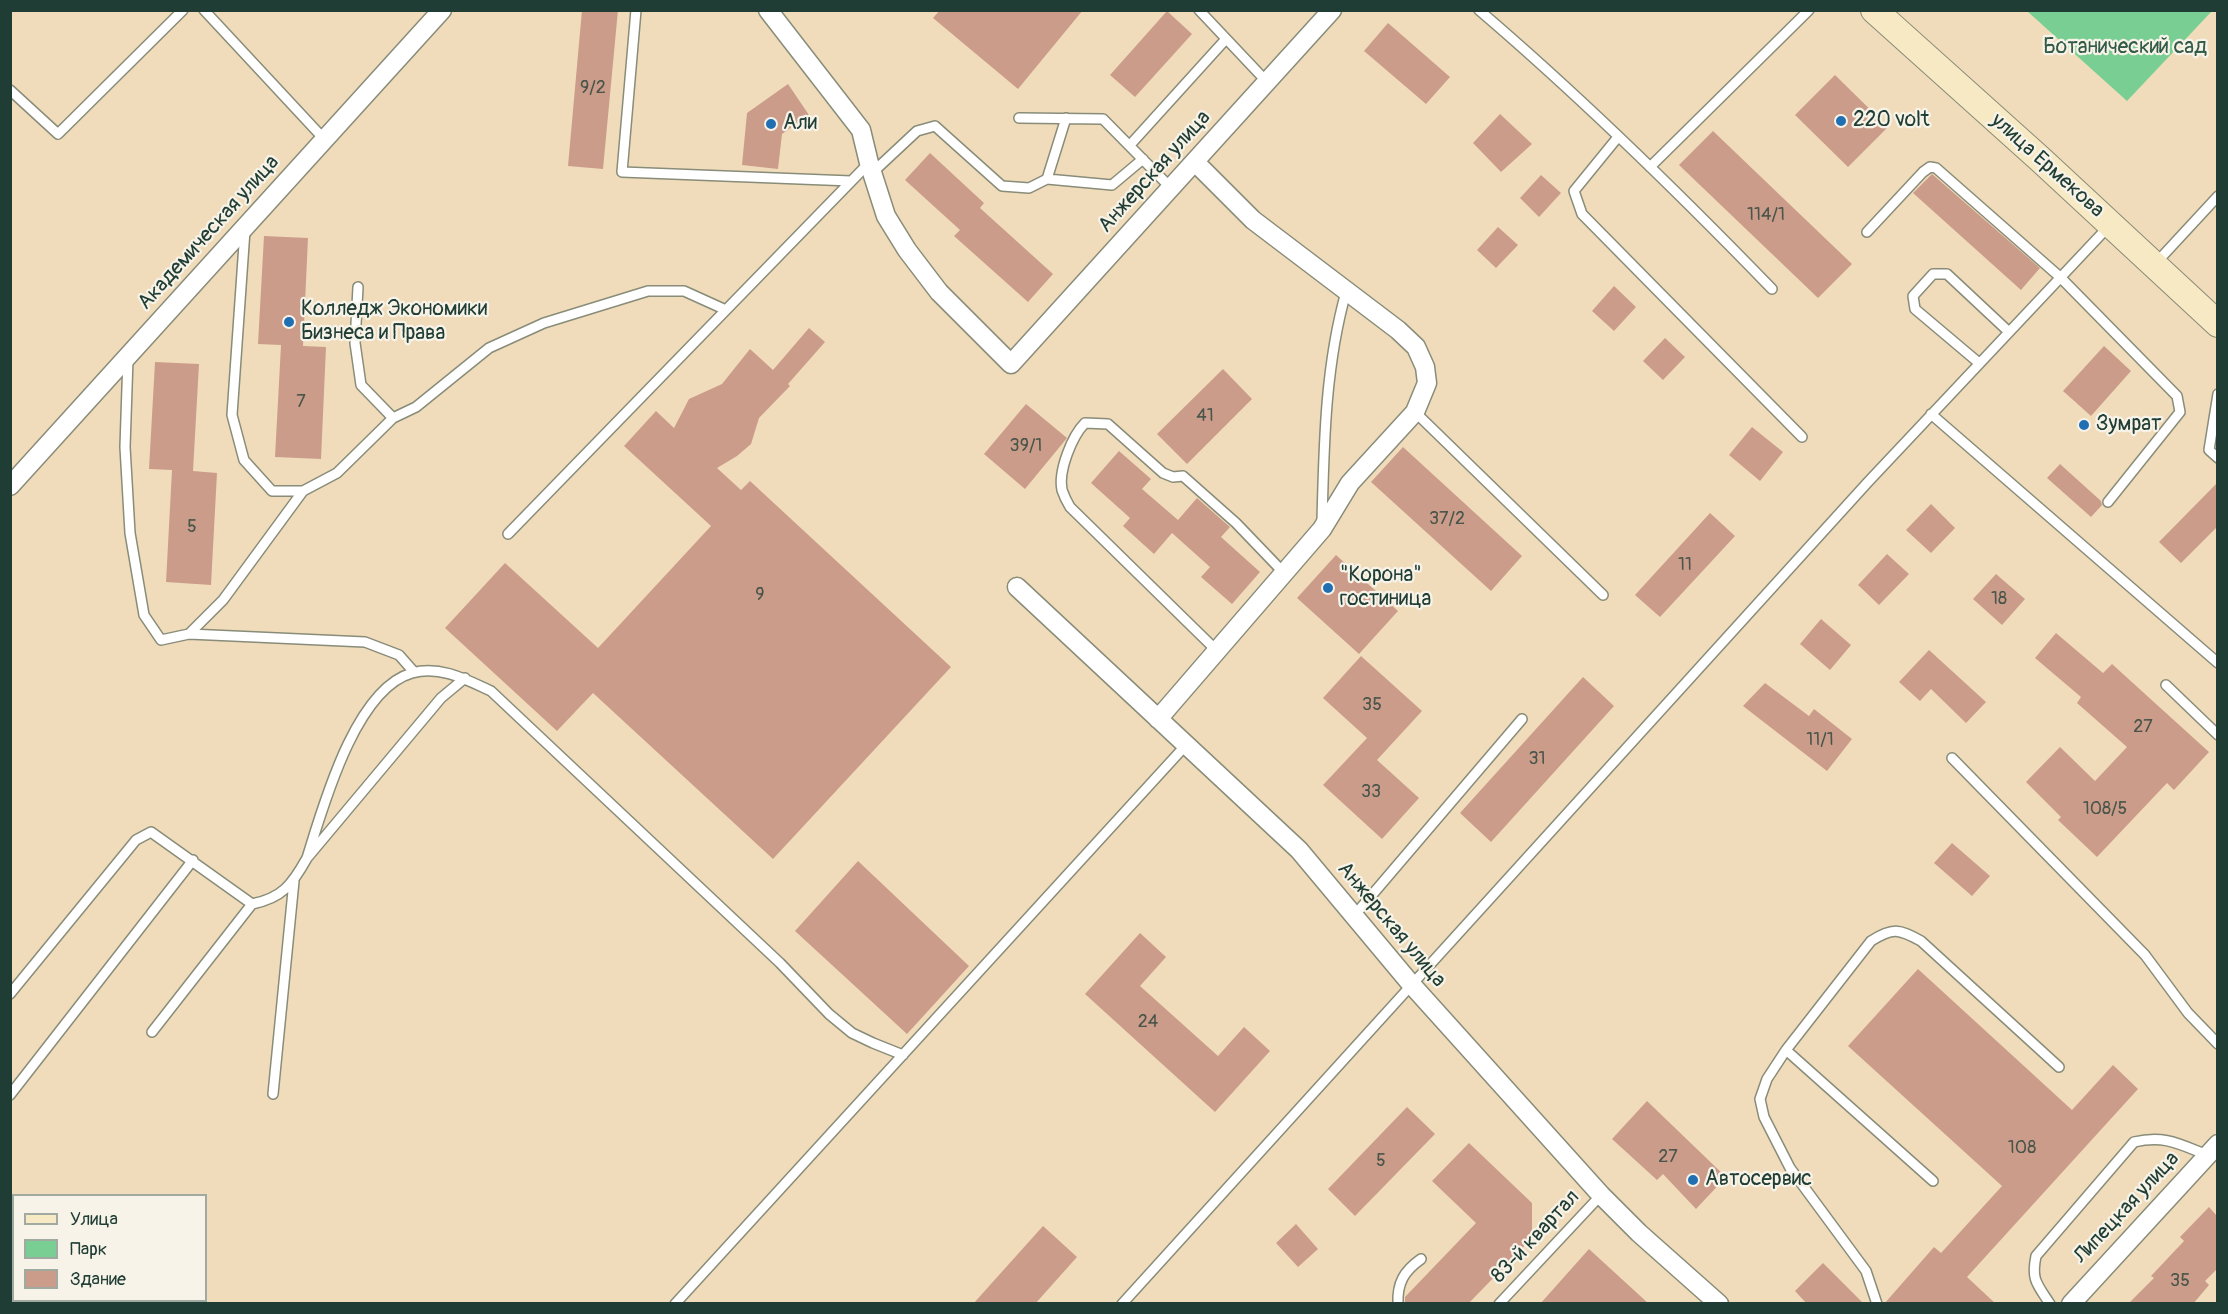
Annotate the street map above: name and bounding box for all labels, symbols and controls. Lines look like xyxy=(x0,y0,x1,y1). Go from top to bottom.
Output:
park label: Ботанический сад xyxy=(2043,35,2207,61)
house number: 9/2 xyxy=(580,77,606,99)
street label: Анжерская улица xyxy=(1094,106,1216,238)
place label: 220 volt xyxy=(1853,108,1930,134)
street label: улица Ермекова xyxy=(1985,108,2109,224)
place label: Али xyxy=(783,111,817,137)
marker: 220 volt xyxy=(1834,114,1848,128)
marker: Али xyxy=(764,117,778,131)
street label: Академическая улица xyxy=(133,151,285,315)
house number: 114/1 xyxy=(1747,204,1785,226)
place label: Колледж Экономики Бизнеса и Права xyxy=(301,297,487,347)
marker: Колледж Экономики Бизнеса и Права xyxy=(282,315,296,329)
house number: 7 xyxy=(296,391,306,413)
house number: 41 xyxy=(1196,405,1214,427)
place label: Зумрат xyxy=(2096,412,2162,438)
marker: Зумрат xyxy=(2077,418,2091,432)
house number: 39/1 xyxy=(1010,435,1042,457)
house number: 37/2 xyxy=(1429,508,1465,530)
house number: 5 xyxy=(187,516,197,538)
house number: 11 xyxy=(1678,554,1692,576)
place label: "Корона" гостиница xyxy=(1340,563,1431,613)
marker: "Корона" гостиница xyxy=(1321,581,1335,595)
house number: 9 xyxy=(755,584,765,606)
house number: 18 xyxy=(1991,588,2007,610)
house number: 35 xyxy=(1362,694,1382,716)
house number: 27 xyxy=(2133,716,2153,738)
house number: 11/1 xyxy=(1806,729,1834,751)
house number: 31 xyxy=(1528,748,1546,770)
house number: 33 xyxy=(1361,781,1381,803)
house number: 108/5 xyxy=(2083,798,2127,820)
street label: Анжерская улица xyxy=(1331,857,1451,993)
house number: 24 xyxy=(1138,1011,1158,1033)
house number: 108 xyxy=(2008,1137,2036,1159)
house number: 27 xyxy=(1658,1146,1678,1168)
street label: Липецкая улица xyxy=(2069,1147,2185,1269)
house number: 5 xyxy=(1376,1150,1386,1172)
place label: Автосервис xyxy=(1705,1167,1812,1193)
marker: Автосервис xyxy=(1686,1173,1700,1187)
street label: 83-й квартал xyxy=(1487,1185,1585,1289)
legend xyxy=(12,1194,207,1302)
text: Улица xyxy=(70,1208,118,1231)
text: Парк xyxy=(70,1238,107,1261)
text: Здание xyxy=(70,1268,126,1291)
house number: 35 xyxy=(2170,1270,2190,1292)

